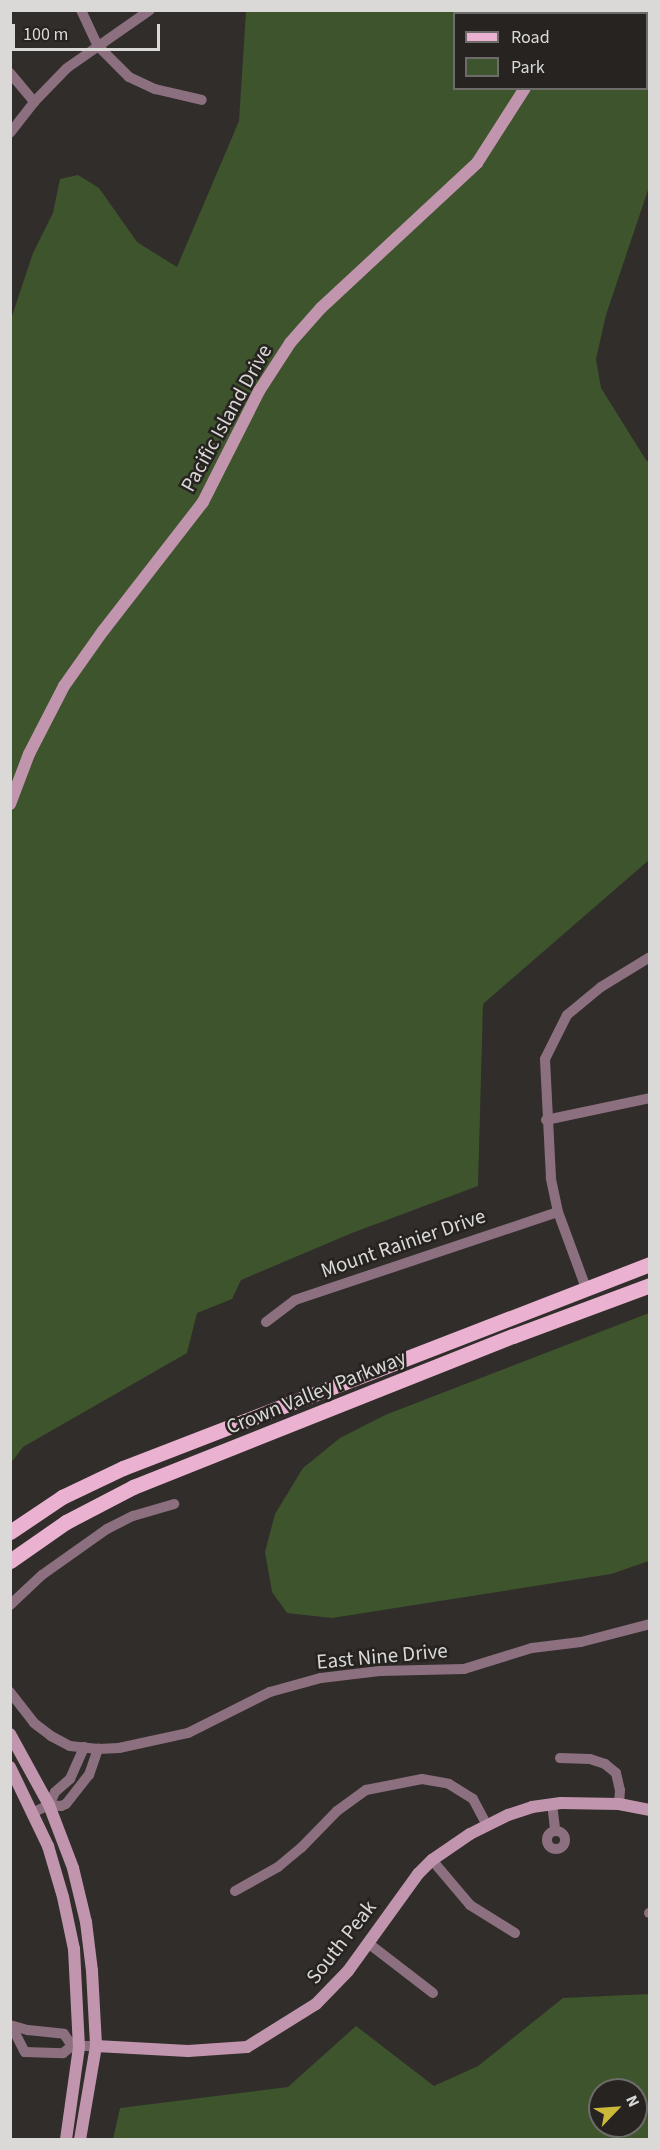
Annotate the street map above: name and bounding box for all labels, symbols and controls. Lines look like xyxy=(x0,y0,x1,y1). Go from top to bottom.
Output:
scale bar xyxy=(15,12,164,50)
legend xyxy=(453,12,648,90)
text: 100 m xyxy=(23,22,68,47)
text: Road xyxy=(511,25,550,50)
text: Park xyxy=(511,55,545,80)
street label: Pacific Island Drive xyxy=(175,340,277,496)
street label: Mount Rainier Drive xyxy=(317,1203,489,1283)
street label: Crown Valley Parkway xyxy=(222,1344,410,1440)
street label: East Nine Drive xyxy=(315,1638,449,1674)
street label: South Peak xyxy=(301,1895,381,1989)
north arrow xyxy=(588,2078,648,2138)
text: N xyxy=(620,2092,645,2111)

